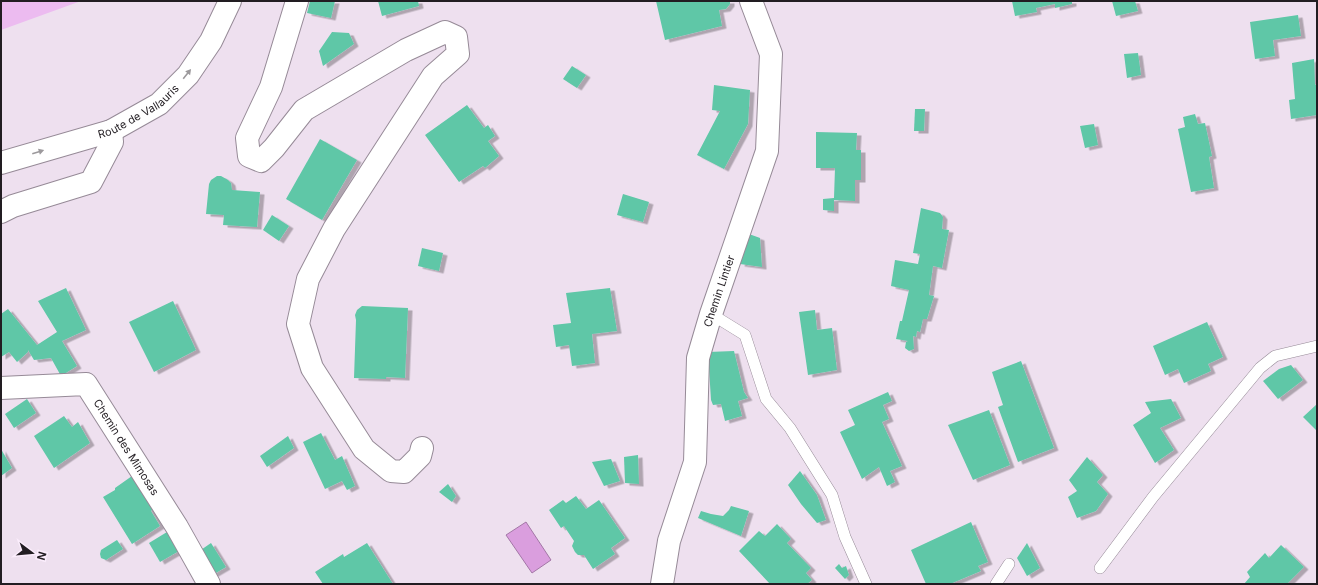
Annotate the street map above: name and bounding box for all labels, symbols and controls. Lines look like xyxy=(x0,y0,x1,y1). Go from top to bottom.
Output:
one-way arrow xyxy=(183,69,192,80)
street label: Route de Vallauris xyxy=(96,81,182,141)
one-way arrow xyxy=(33,149,45,155)
street label: Chemin Lintier xyxy=(701,253,738,329)
street label: Chemin des Mimosas xyxy=(90,396,162,498)
north arrow xyxy=(12,533,52,573)
text: N xyxy=(34,550,49,562)

